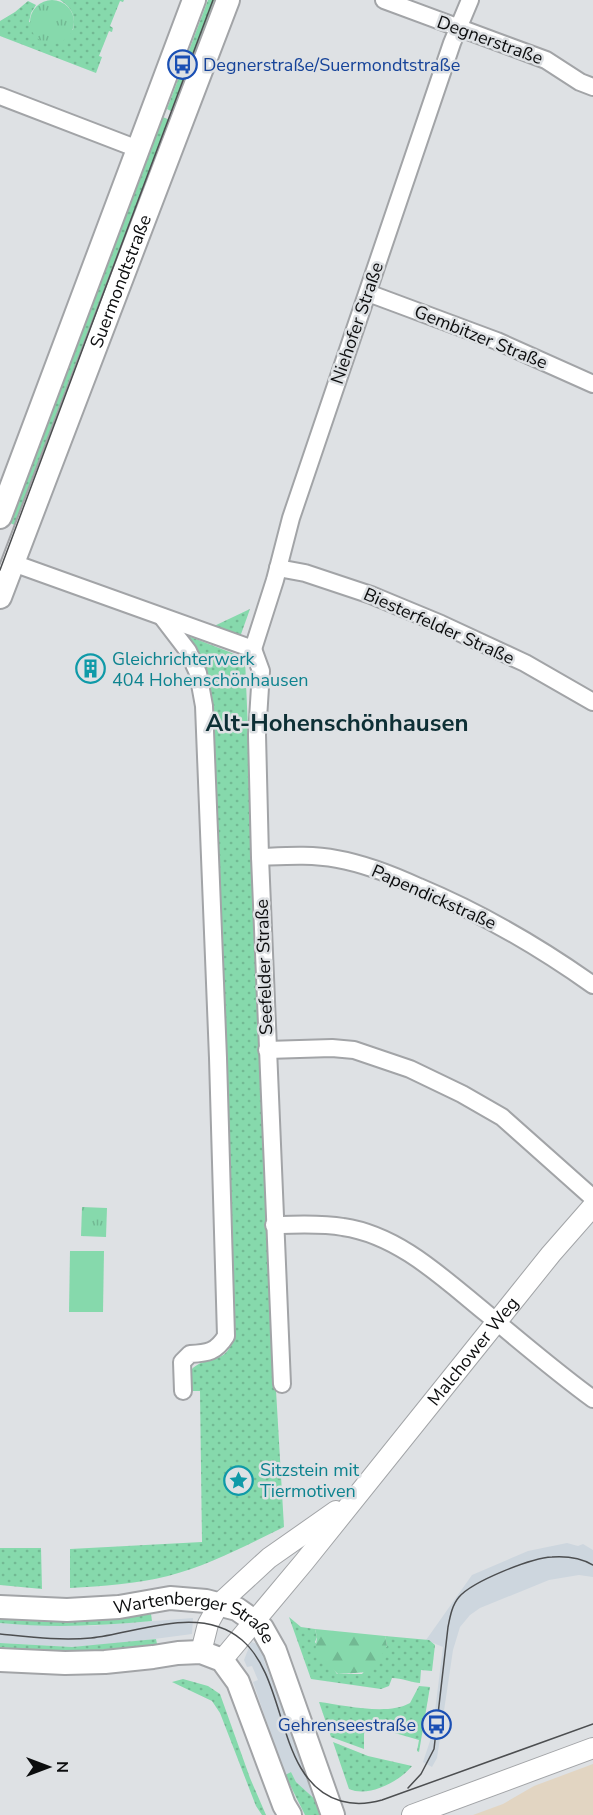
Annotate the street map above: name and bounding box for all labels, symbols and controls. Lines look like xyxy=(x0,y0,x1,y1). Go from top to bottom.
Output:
street label: Degnerstraße xyxy=(434,10,546,70)
bus stop icon: Degnerstraße/Suermondtstraße xyxy=(166,49,198,81)
place label: Degnerstraße/Suermondtstraße xyxy=(203,53,460,77)
street label: Suermondtstraße xyxy=(84,211,157,351)
street label: Niehofer Straße xyxy=(325,259,389,387)
street label: Gembitzer Straße xyxy=(411,299,551,375)
street label: Biesterfelder Straße xyxy=(360,582,518,670)
place label: Gleichrichterwerk 404 Hohenschönhausen xyxy=(112,647,309,692)
building icon: Gleichrichterwerk 404 Hohenschönhausen xyxy=(75,653,107,685)
district label: Alt-Hohenschönhausen xyxy=(206,707,468,739)
street label: Papendickstraße xyxy=(368,859,500,935)
street label: Seefelder Straße xyxy=(250,899,278,1035)
street label: Malchower Weg xyxy=(422,1292,524,1411)
place label: Sitzstein mit Tiermotiven xyxy=(260,1458,360,1503)
place icon: Sitzstein mit Tiermotiven xyxy=(223,1464,255,1496)
street label: Wartenberger Straße xyxy=(111,1586,280,1648)
bus stop icon: Gehrenseestraße xyxy=(421,1709,453,1741)
place label: Gehrenseestraße xyxy=(278,1713,416,1737)
north arrow xyxy=(18,1737,78,1797)
text: N xyxy=(51,1761,73,1773)

